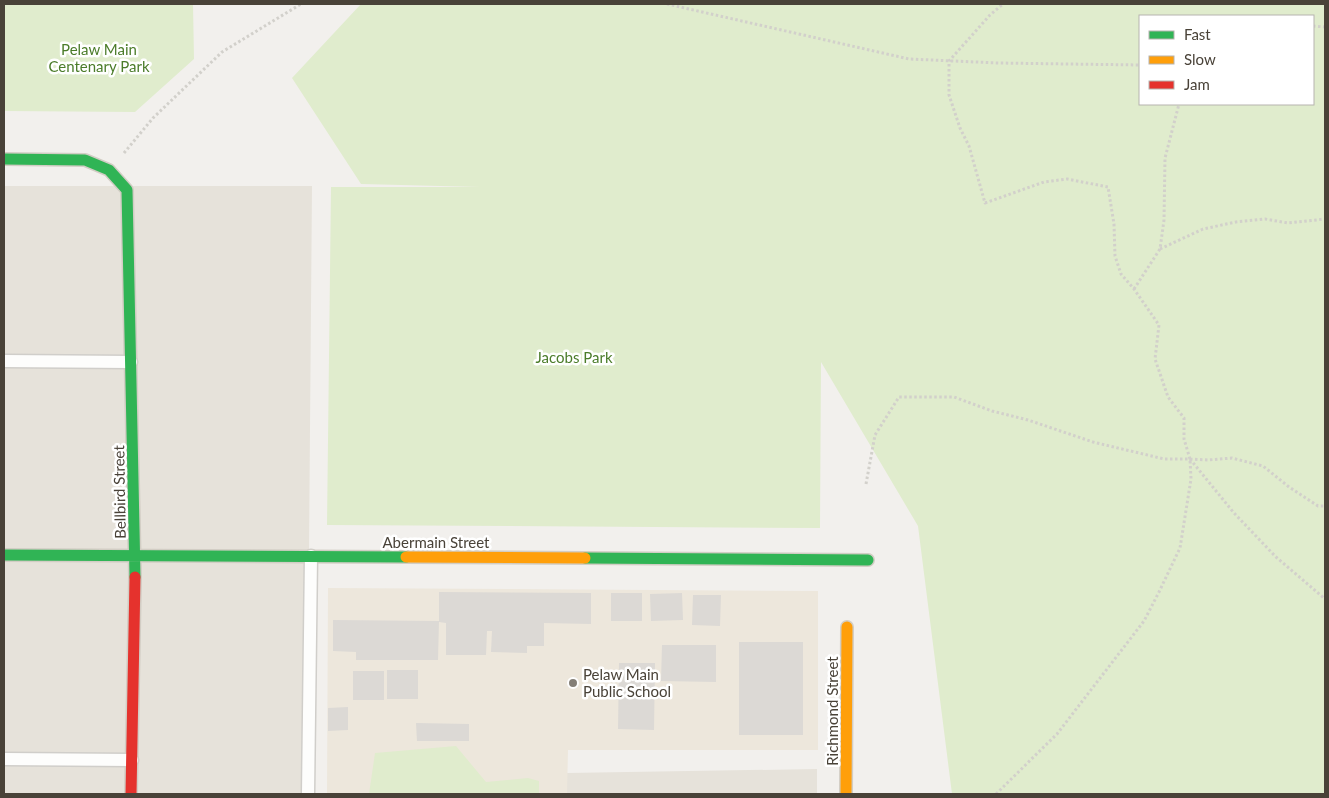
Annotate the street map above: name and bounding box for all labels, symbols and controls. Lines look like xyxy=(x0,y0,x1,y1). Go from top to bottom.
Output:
legend xyxy=(1139,15,1314,105)
text: Fast xyxy=(1184,25,1211,43)
park label: Pelaw Main Centenary Park xyxy=(48,40,150,75)
text: Slow xyxy=(1184,50,1216,68)
text: Jam xyxy=(1184,75,1210,93)
park label: Jacobs Park xyxy=(535,348,613,366)
street label: Bellbird Street xyxy=(109,444,129,539)
street label: Abermain Street xyxy=(382,533,490,551)
street label: Richmond Street xyxy=(823,656,841,766)
place label: Pelaw Main Public School xyxy=(583,665,671,700)
marker: Pelaw Main Public School xyxy=(567,677,579,689)

